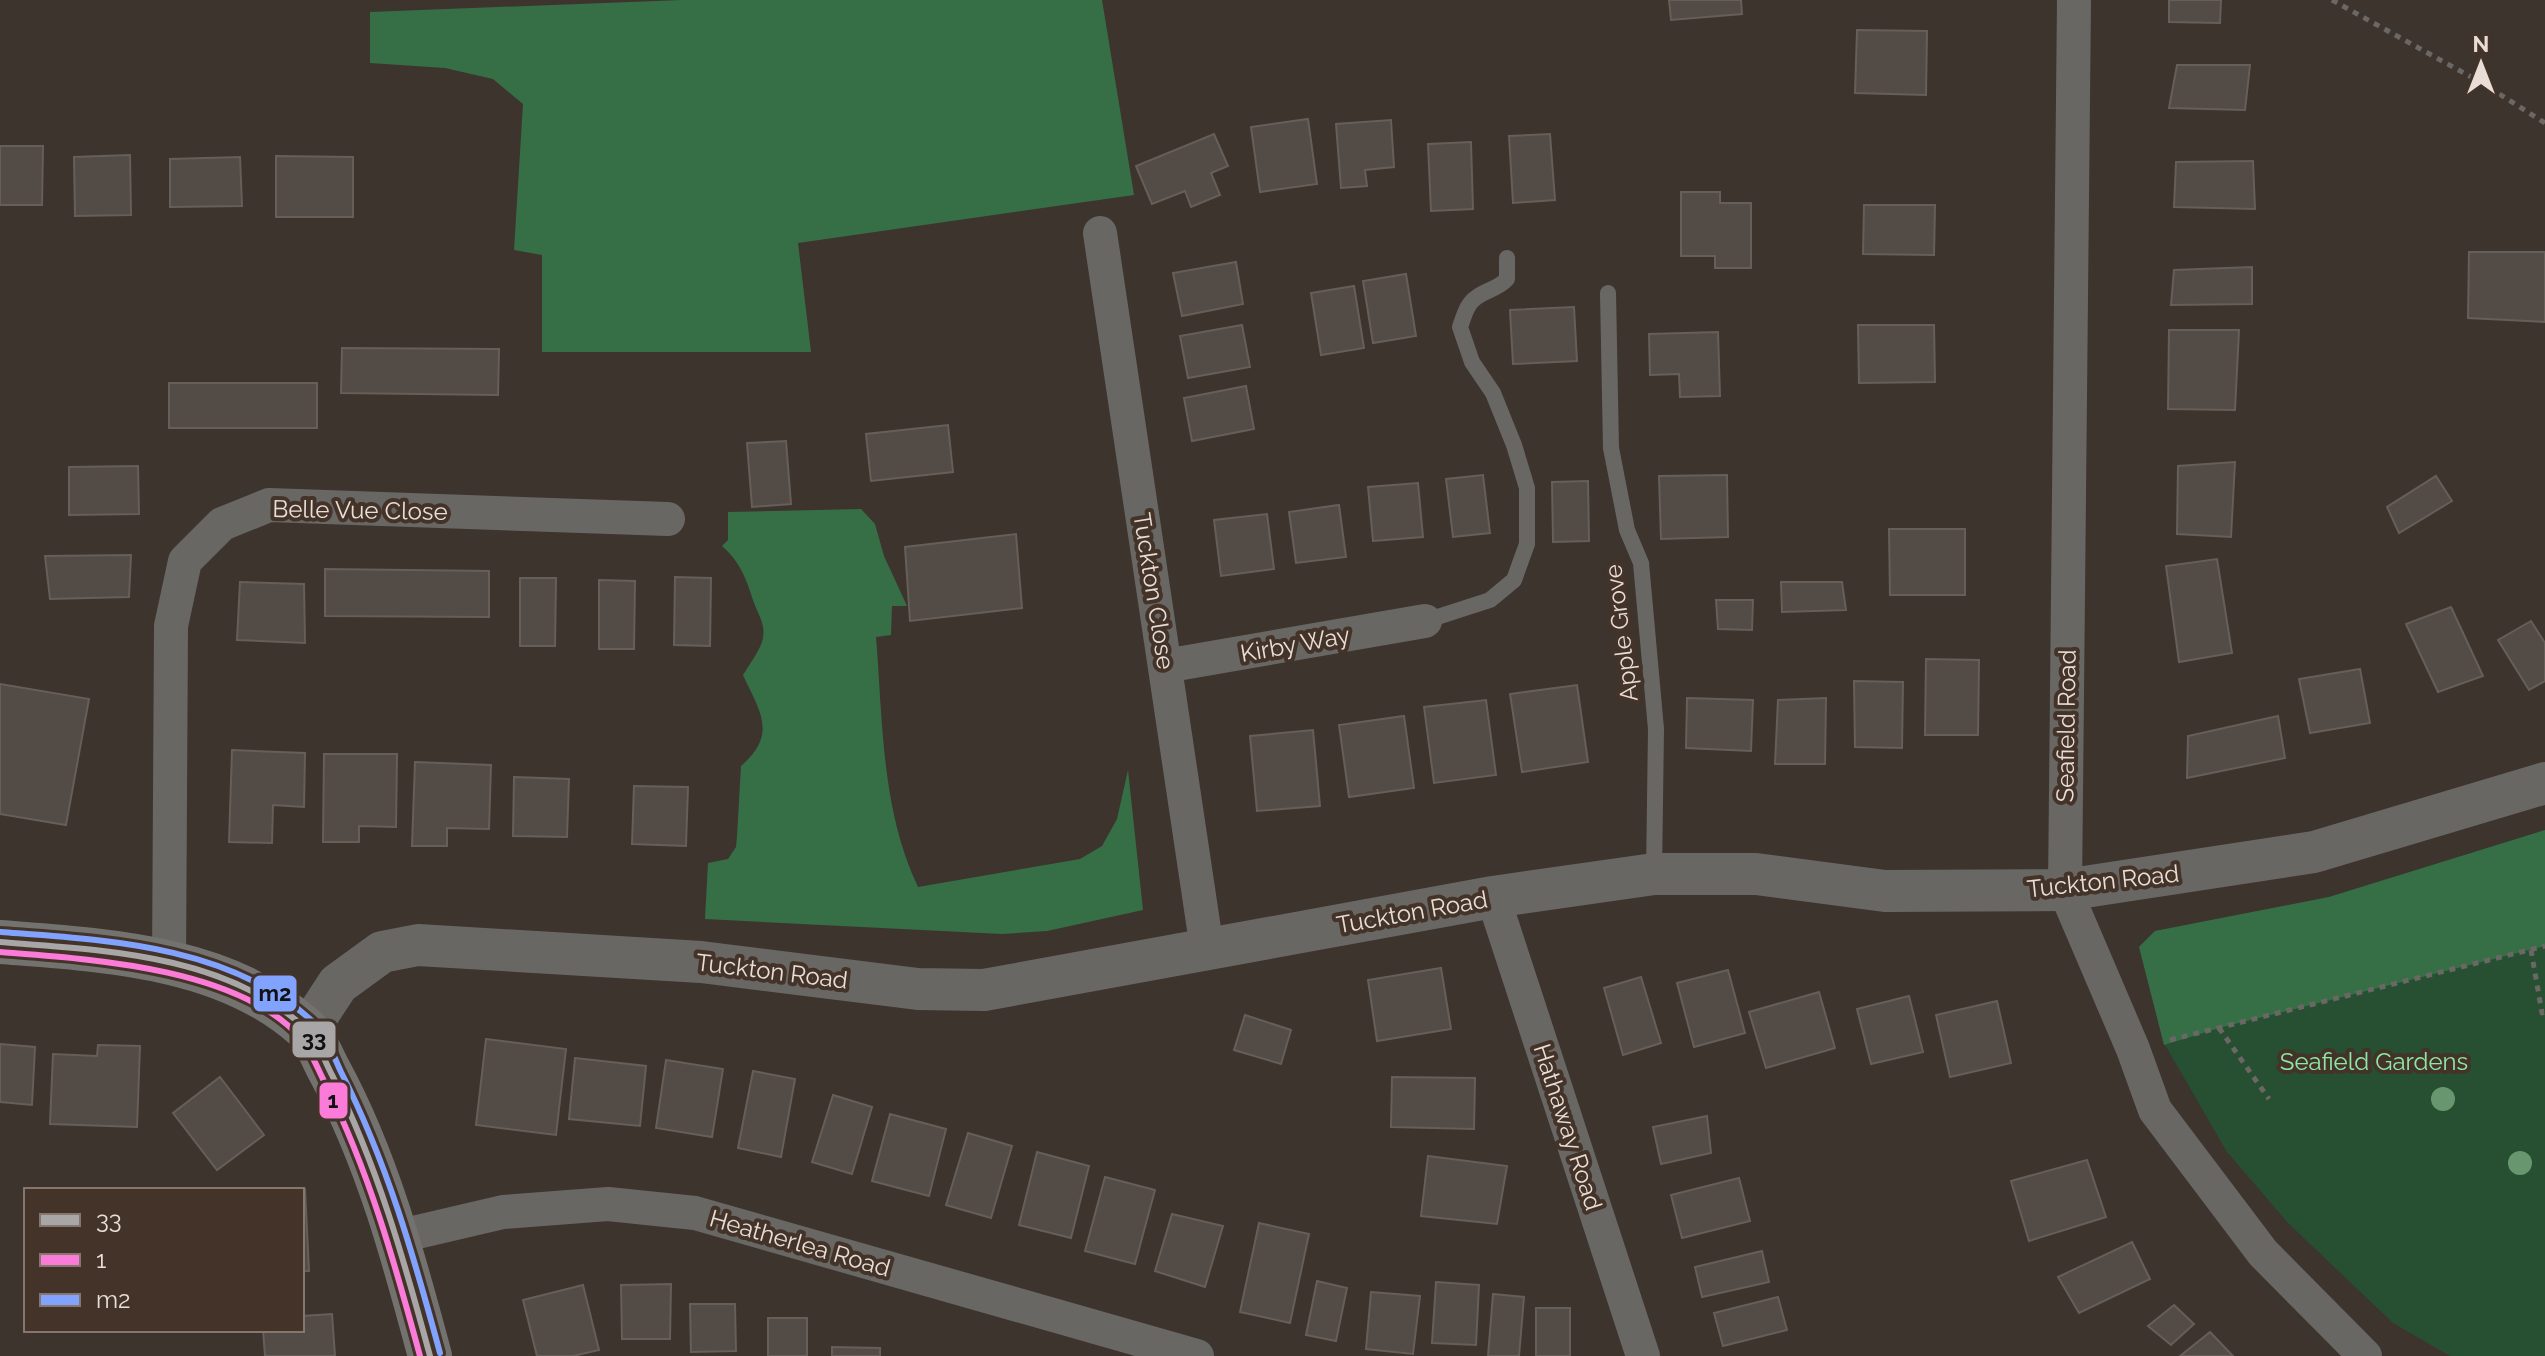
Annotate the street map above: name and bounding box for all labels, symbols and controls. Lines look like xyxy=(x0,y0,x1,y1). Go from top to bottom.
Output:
north arrow xyxy=(2441,24,2521,104)
text: N xyxy=(2473,31,2489,57)
street label: Belle Vue Close xyxy=(272,494,448,526)
street label: Tuckton Close xyxy=(1127,511,1181,671)
street label: Apple Grove xyxy=(1598,563,1644,703)
street label: Kirby Way xyxy=(1238,620,1352,668)
street label: Seafield Road xyxy=(2050,649,2082,803)
street label: Tuckton Road xyxy=(2026,859,2180,903)
street label: Tuckton Road xyxy=(1334,884,1490,940)
street label: Tuckton Road xyxy=(695,947,849,995)
line badge: m2 xyxy=(252,974,298,1013)
text: m2 xyxy=(259,980,291,1006)
line badge: 33 xyxy=(291,1020,337,1059)
text: 33 xyxy=(302,1026,326,1052)
street label: Hathaway Road xyxy=(1527,1040,1609,1214)
park label: Seafield Gardens xyxy=(2280,1047,2468,1076)
line badge: 1 xyxy=(318,1081,349,1120)
text: 1 xyxy=(328,1087,339,1113)
legend xyxy=(24,1188,304,1332)
street label: Heatherlea Road xyxy=(706,1203,894,1283)
text: 33 xyxy=(96,1205,122,1234)
text: 1 xyxy=(96,1245,106,1274)
text: m2 xyxy=(96,1285,131,1314)

